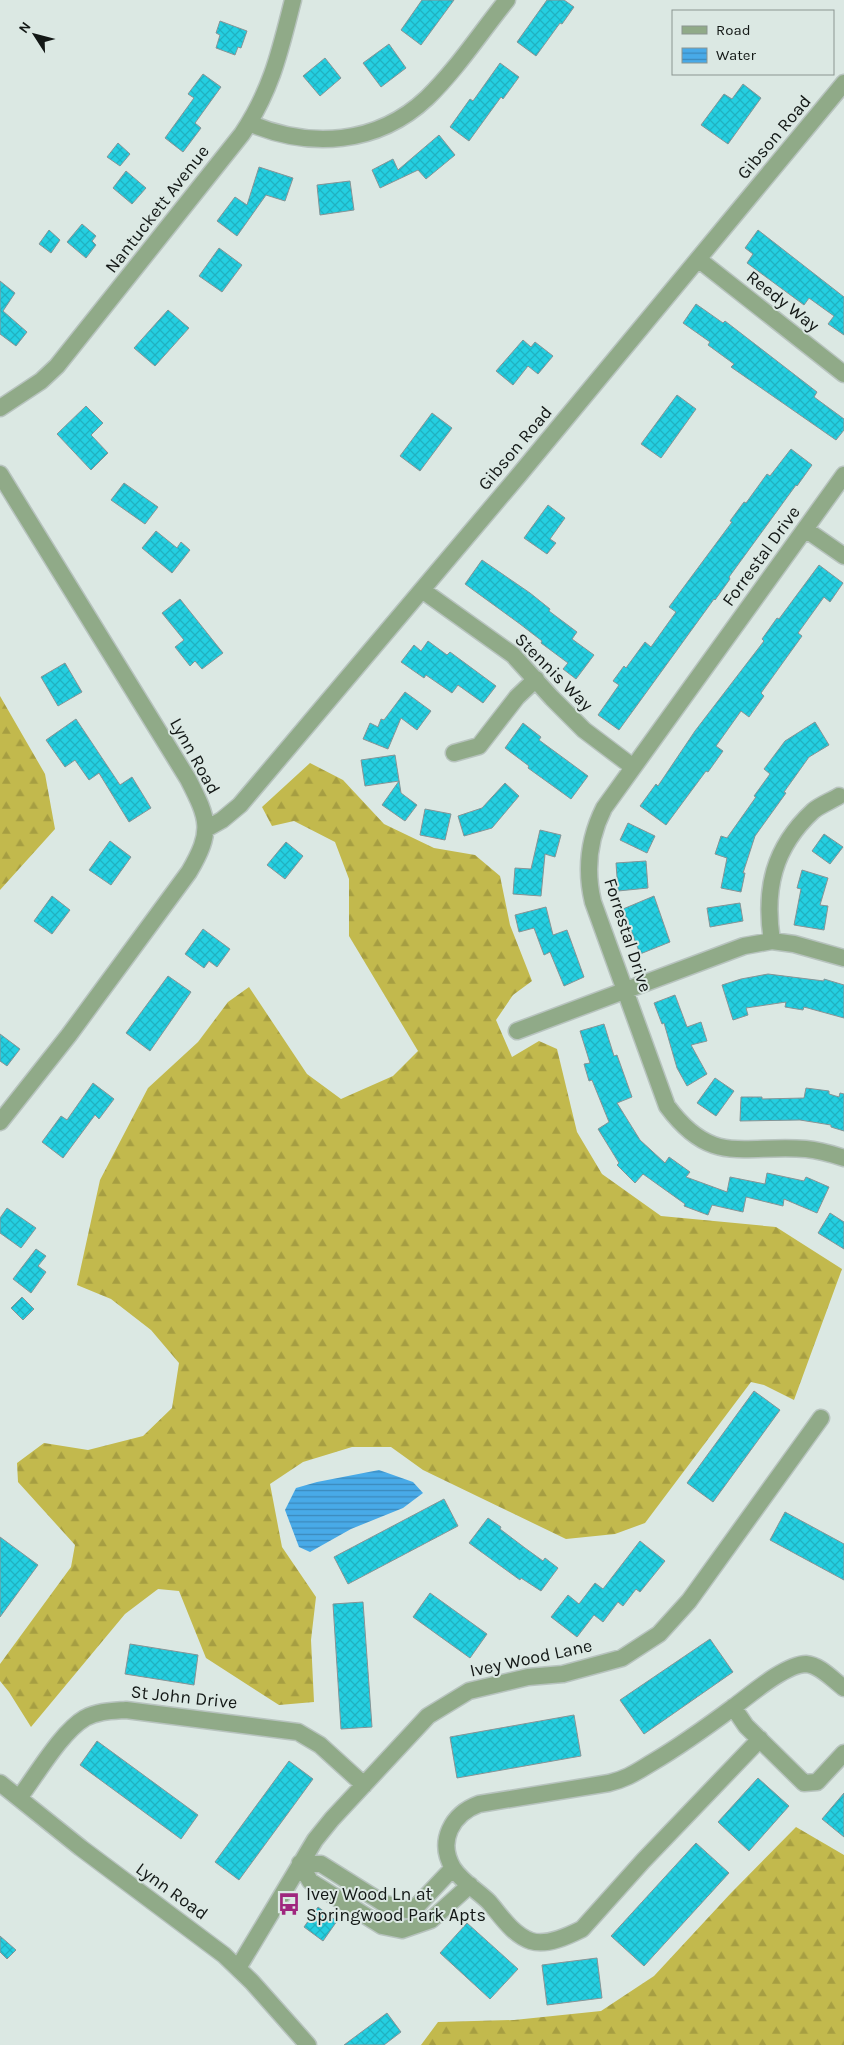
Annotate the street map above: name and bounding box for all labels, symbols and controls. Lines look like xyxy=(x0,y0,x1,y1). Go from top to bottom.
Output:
north arrow xyxy=(10,10,60,60)
legend xyxy=(672,10,834,75)
text: N xyxy=(15,19,35,37)
text: Road xyxy=(716,21,751,39)
text: Water xyxy=(716,46,757,64)
street label: Gibson Road xyxy=(732,90,816,184)
street label: Nantuckett Avenue xyxy=(100,141,214,277)
street label: Reedy Way xyxy=(742,266,824,337)
street label: Gibson Road xyxy=(473,401,557,495)
street label: Forrestal Drive xyxy=(717,502,805,610)
street label: Stennis Way xyxy=(510,628,598,716)
street label: Lynn Road xyxy=(165,714,225,798)
street label: Forrestal Drive xyxy=(599,875,657,995)
street label: Ivey Wood Lane xyxy=(468,1634,594,1682)
street label: St John Drive xyxy=(130,1680,238,1714)
street label: Lynn Road xyxy=(132,1857,212,1925)
place label: Ivey Wood Ln at Springwood Park Apts xyxy=(306,1883,486,1926)
bus stop icon: Ivey Wood Ln at Springwood Park Apts xyxy=(276,1891,302,1917)

